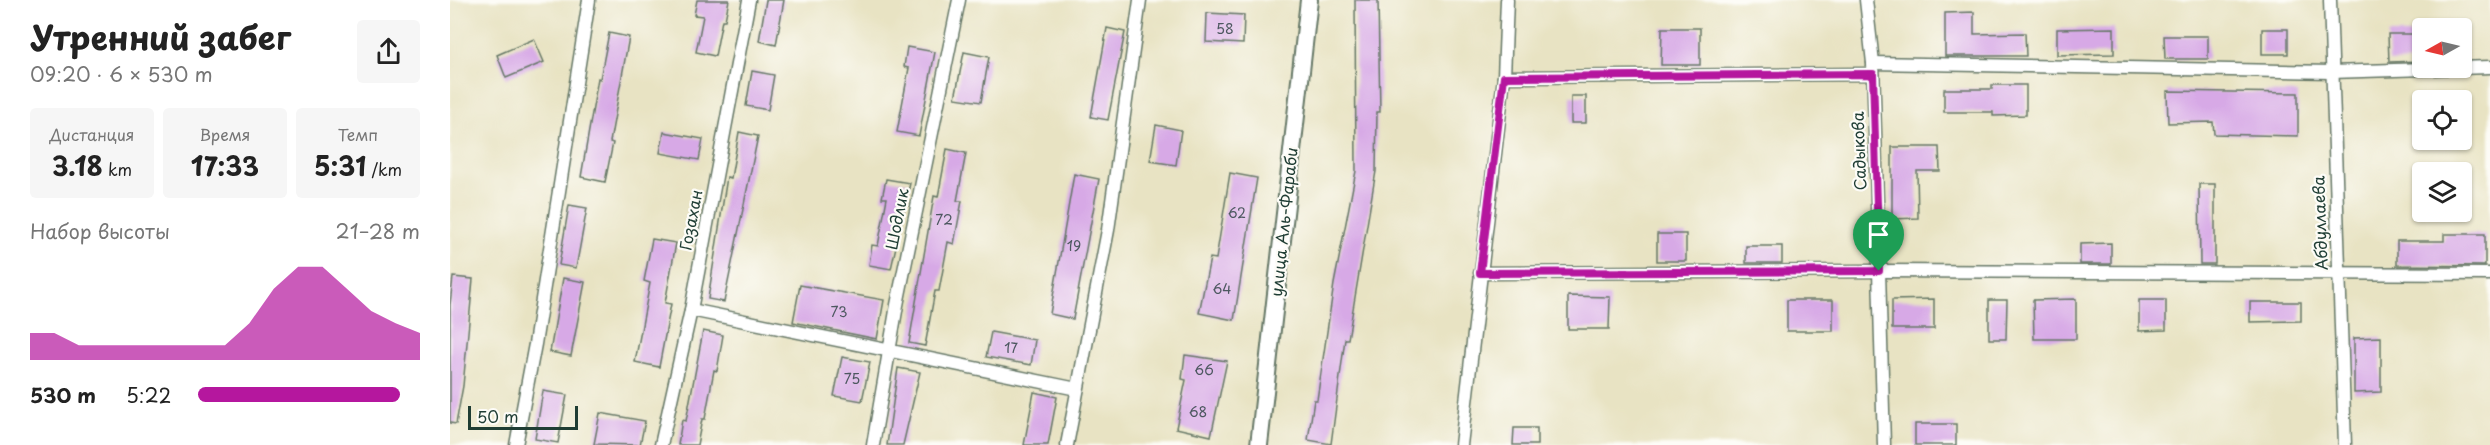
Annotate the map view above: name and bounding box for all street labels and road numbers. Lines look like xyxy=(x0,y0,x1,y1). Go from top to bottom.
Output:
street label: Садыкова xyxy=(1845,111,1871,191)
street label: улица Аль-Фараби xyxy=(1263,146,1303,298)
street label: Абдуллаева xyxy=(2305,175,2333,271)
street label: Шодлик xyxy=(878,185,914,252)
street label: Гозахан xyxy=(672,187,708,252)

